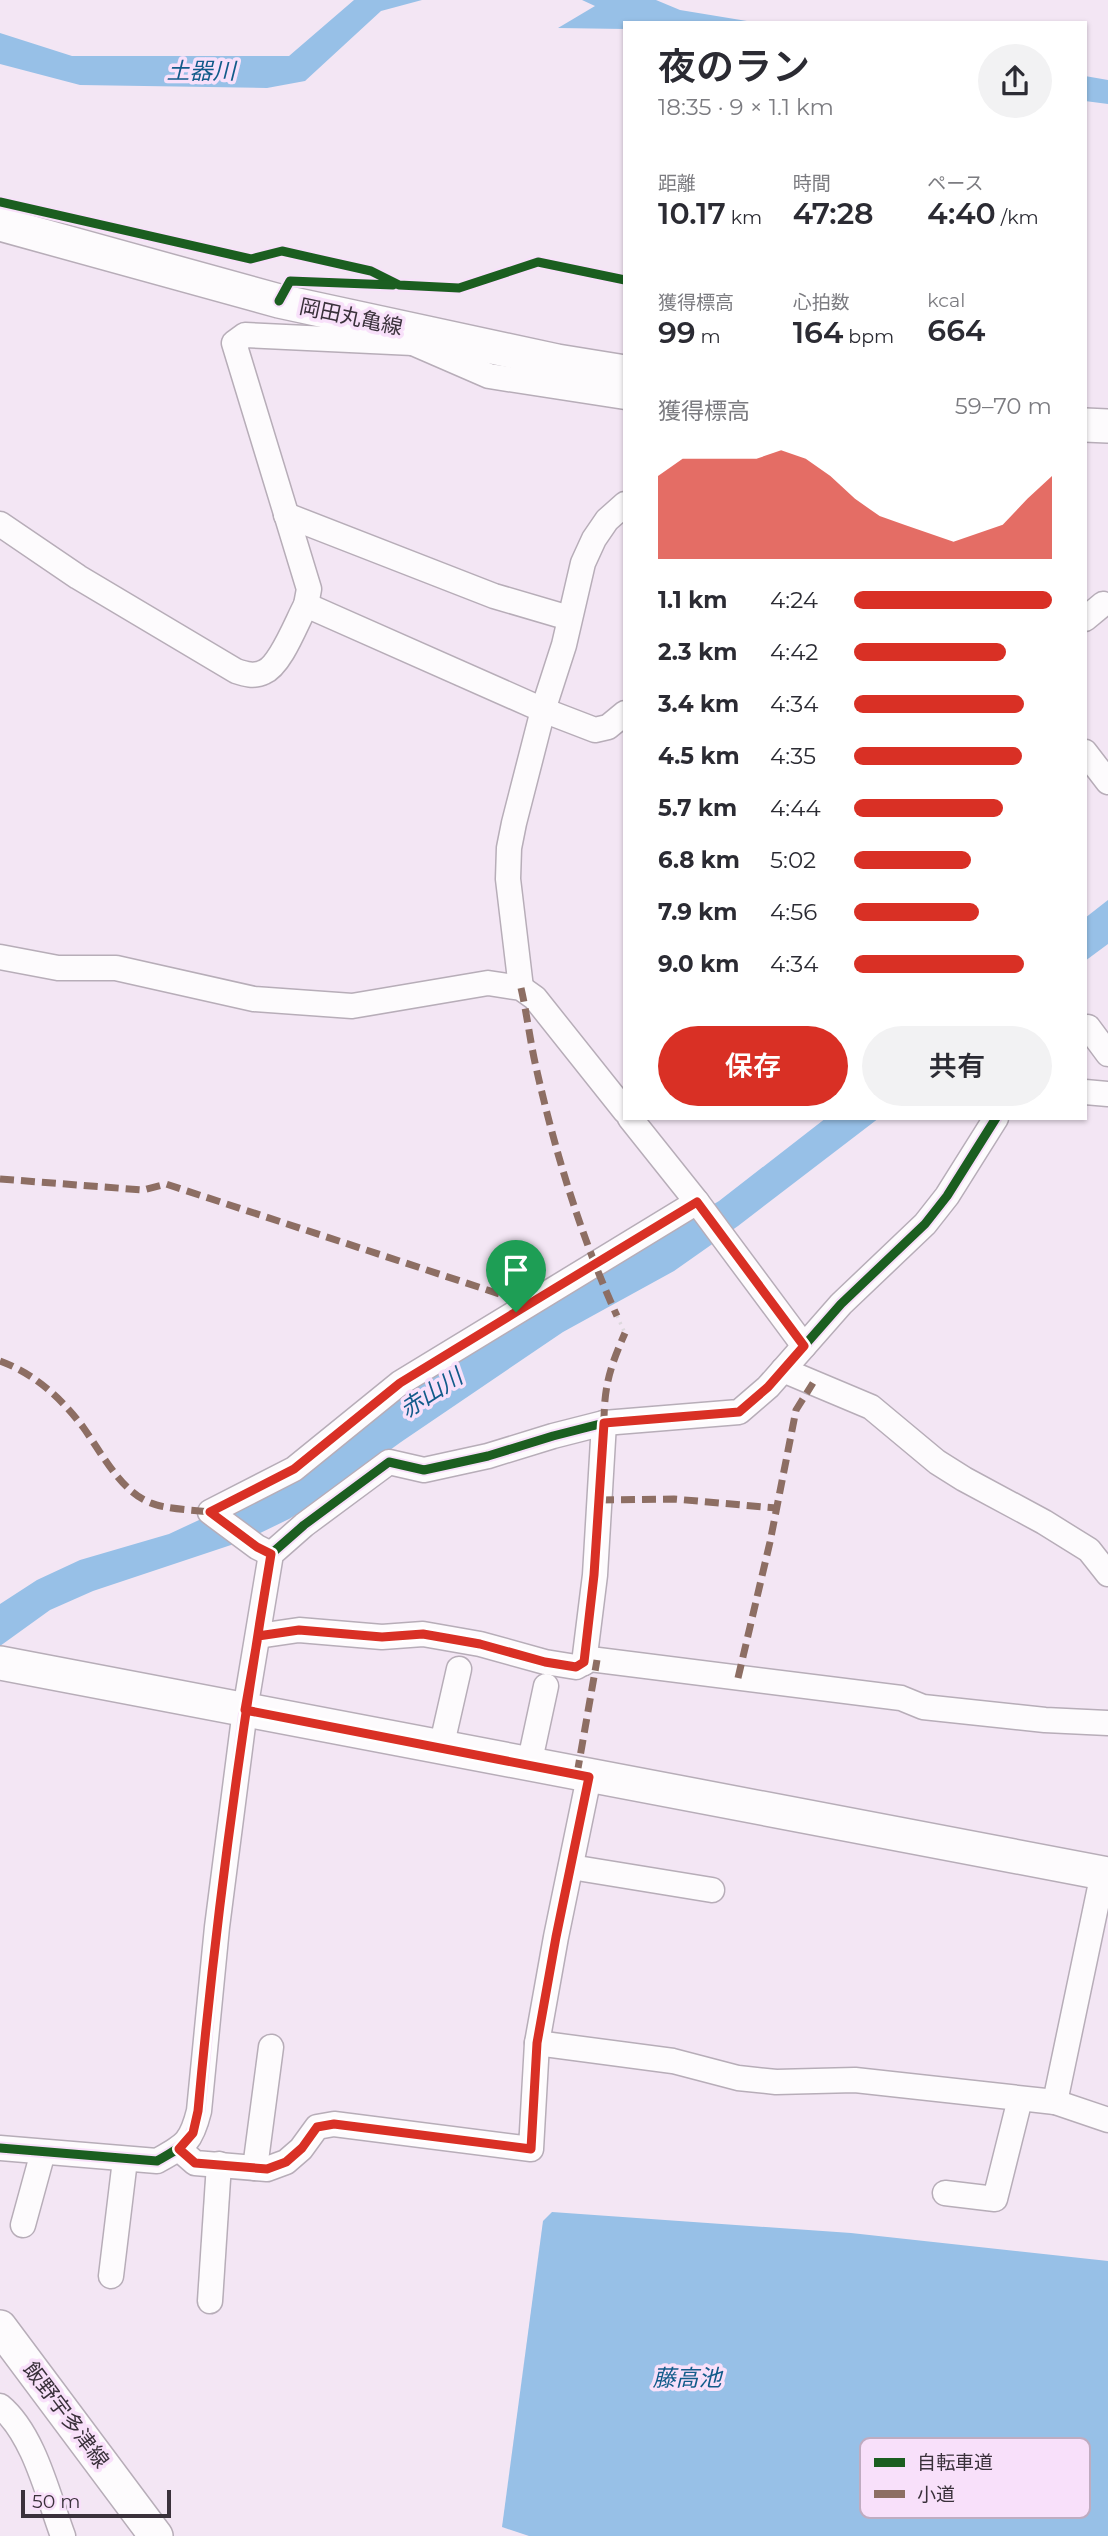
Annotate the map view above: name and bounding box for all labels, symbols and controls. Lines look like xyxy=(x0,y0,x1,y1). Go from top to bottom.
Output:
text: 夜のラン xyxy=(658,43,810,90)
button: share xyxy=(978,44,1052,118)
water label: 土器川 xyxy=(167,57,239,85)
text: 18:35 · 9 × 1.1 km xyxy=(658,93,834,121)
text: 距離 xyxy=(658,172,696,195)
text: 時間 xyxy=(793,172,831,195)
text: ペース xyxy=(927,172,983,195)
text: 10.17 xyxy=(658,195,726,232)
text: 47:28 xyxy=(793,195,874,232)
text: 4:40 xyxy=(927,195,996,232)
text: km xyxy=(726,206,762,229)
text: /km xyxy=(996,206,1039,229)
text: kcal xyxy=(927,289,965,312)
text: 獲得標高 xyxy=(658,291,734,314)
text: 心拍数 xyxy=(793,291,850,314)
street label: 岡田丸亀線 xyxy=(297,293,405,340)
text: 664 xyxy=(927,312,985,349)
text: 99 xyxy=(658,314,696,351)
text: 164 xyxy=(793,314,843,351)
text: m xyxy=(696,325,721,348)
text: bpm xyxy=(843,325,894,348)
text: 59–70 m xyxy=(955,392,1052,420)
text: 獲得標高 xyxy=(658,397,750,425)
text: 1.1 km xyxy=(658,586,727,614)
text: 4:24 xyxy=(770,586,818,614)
text: 2.3 km xyxy=(658,638,737,666)
text: 4:42 xyxy=(770,638,818,666)
text: 3.4 km xyxy=(658,690,739,718)
text: 4:34 xyxy=(770,690,818,718)
text: 4.5 km xyxy=(658,742,740,770)
text: 4:35 xyxy=(770,742,816,770)
text: 5.7 km xyxy=(658,794,737,822)
text: 4:44 xyxy=(770,794,821,822)
text: 6.8 km xyxy=(658,846,740,874)
text: 5:02 xyxy=(770,846,816,874)
text: 7.9 km xyxy=(658,898,737,926)
text: 4:56 xyxy=(770,898,817,926)
text: 9.0 km xyxy=(658,950,739,978)
text: 4:34 xyxy=(770,950,818,978)
button: 保存 xyxy=(658,1026,848,1106)
button: 共有 xyxy=(862,1026,1052,1106)
pin xyxy=(486,1240,546,1312)
icon: arrive xyxy=(497,1251,535,1289)
water label: 赤山川 xyxy=(394,1361,470,1424)
street label: 飯野宇多津線 xyxy=(19,2357,114,2473)
water label: 藤高池 xyxy=(653,2364,724,2392)
legend xyxy=(860,2438,1090,2518)
text: 自転車道 xyxy=(917,2451,993,2474)
text: 小道 xyxy=(917,2483,955,2506)
scale bar xyxy=(21,2487,172,2519)
text: 50 m xyxy=(32,2490,80,2513)

